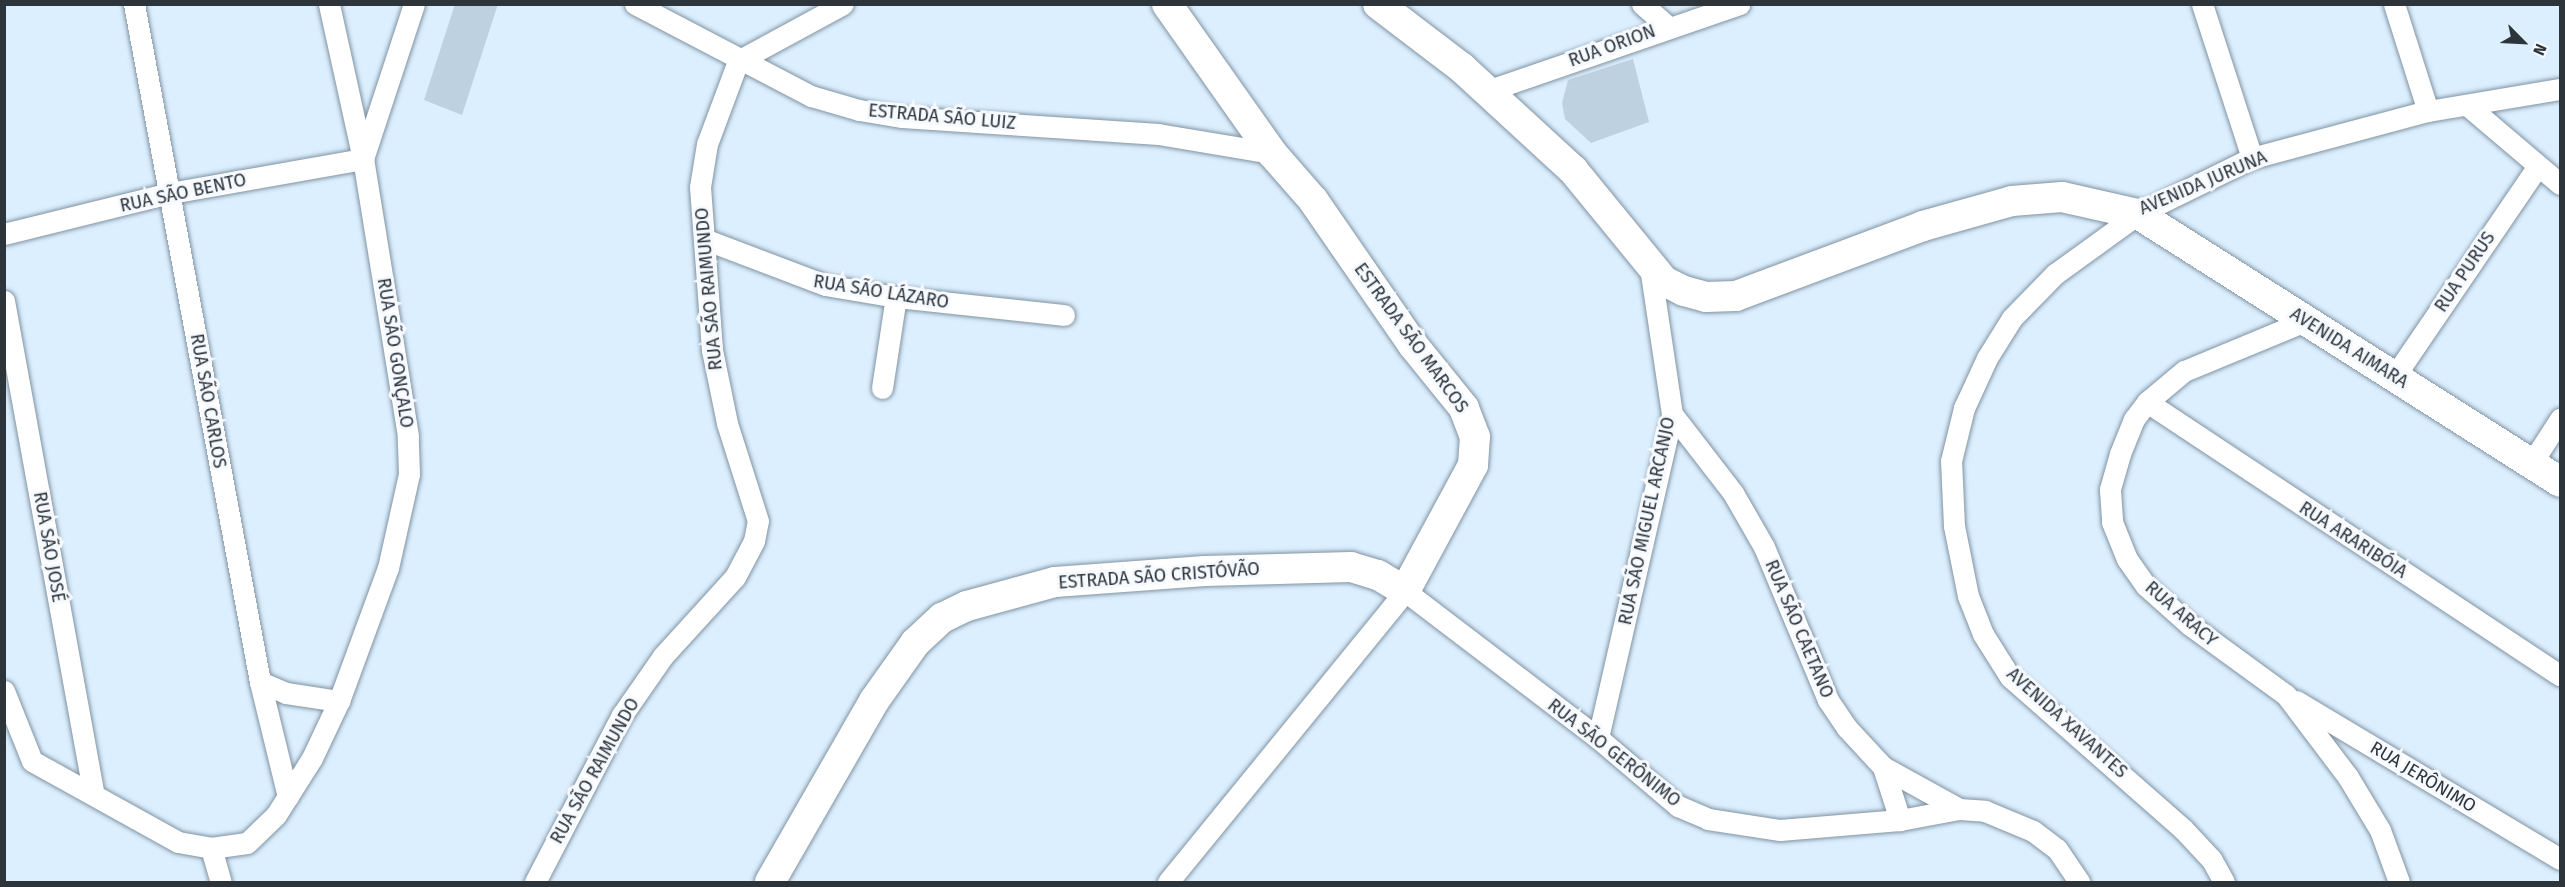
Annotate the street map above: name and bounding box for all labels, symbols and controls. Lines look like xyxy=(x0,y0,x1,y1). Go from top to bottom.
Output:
north arrow xyxy=(2493,12,2553,72)
street label: RUA ORION xyxy=(1566,20,1658,72)
text: N xyxy=(2529,41,2551,58)
street label: ESTRADA SÃO LUIZ xyxy=(867,100,1017,134)
street label: AVENIDA JURUNA xyxy=(2136,146,2270,220)
street label: RUA SÃO BENTO xyxy=(118,169,248,217)
street label: RUA SÃO RAIMUNDO xyxy=(691,207,727,371)
street label: RUA PURUS xyxy=(2430,228,2500,316)
street label: ESTRADA SÃO MARCOS xyxy=(1349,259,1473,417)
street label: RUA SÃO LÁZARO xyxy=(812,271,950,313)
street label: RUA SÃO GONÇALO xyxy=(372,276,418,430)
street label: AVENIDA AIMARA xyxy=(2286,303,2412,393)
street label: RUA SÃO CARLOS xyxy=(186,332,230,470)
street label: RUA SÃO MIGUEL ARCANJO xyxy=(1614,415,1680,627)
street label: RUA SÃO JOSÉ xyxy=(29,490,69,604)
street label: RUA ARARIBÓIA xyxy=(2295,497,2411,583)
street label: RUA SÃO CAETANO xyxy=(1760,557,1838,701)
street label: ESTRADA SÃO CRISTÓVÃO xyxy=(1057,558,1261,594)
street label: RUA ARACY xyxy=(2140,577,2222,651)
street label: AVENIDA XAVANTES xyxy=(2002,663,2132,783)
street label: RUA SÃO RAIMUNDO xyxy=(546,694,644,848)
street label: RUA SÃO GERÔNIMO xyxy=(1543,694,1685,812)
street label: RUA JERÔNIMO xyxy=(2366,737,2480,817)

